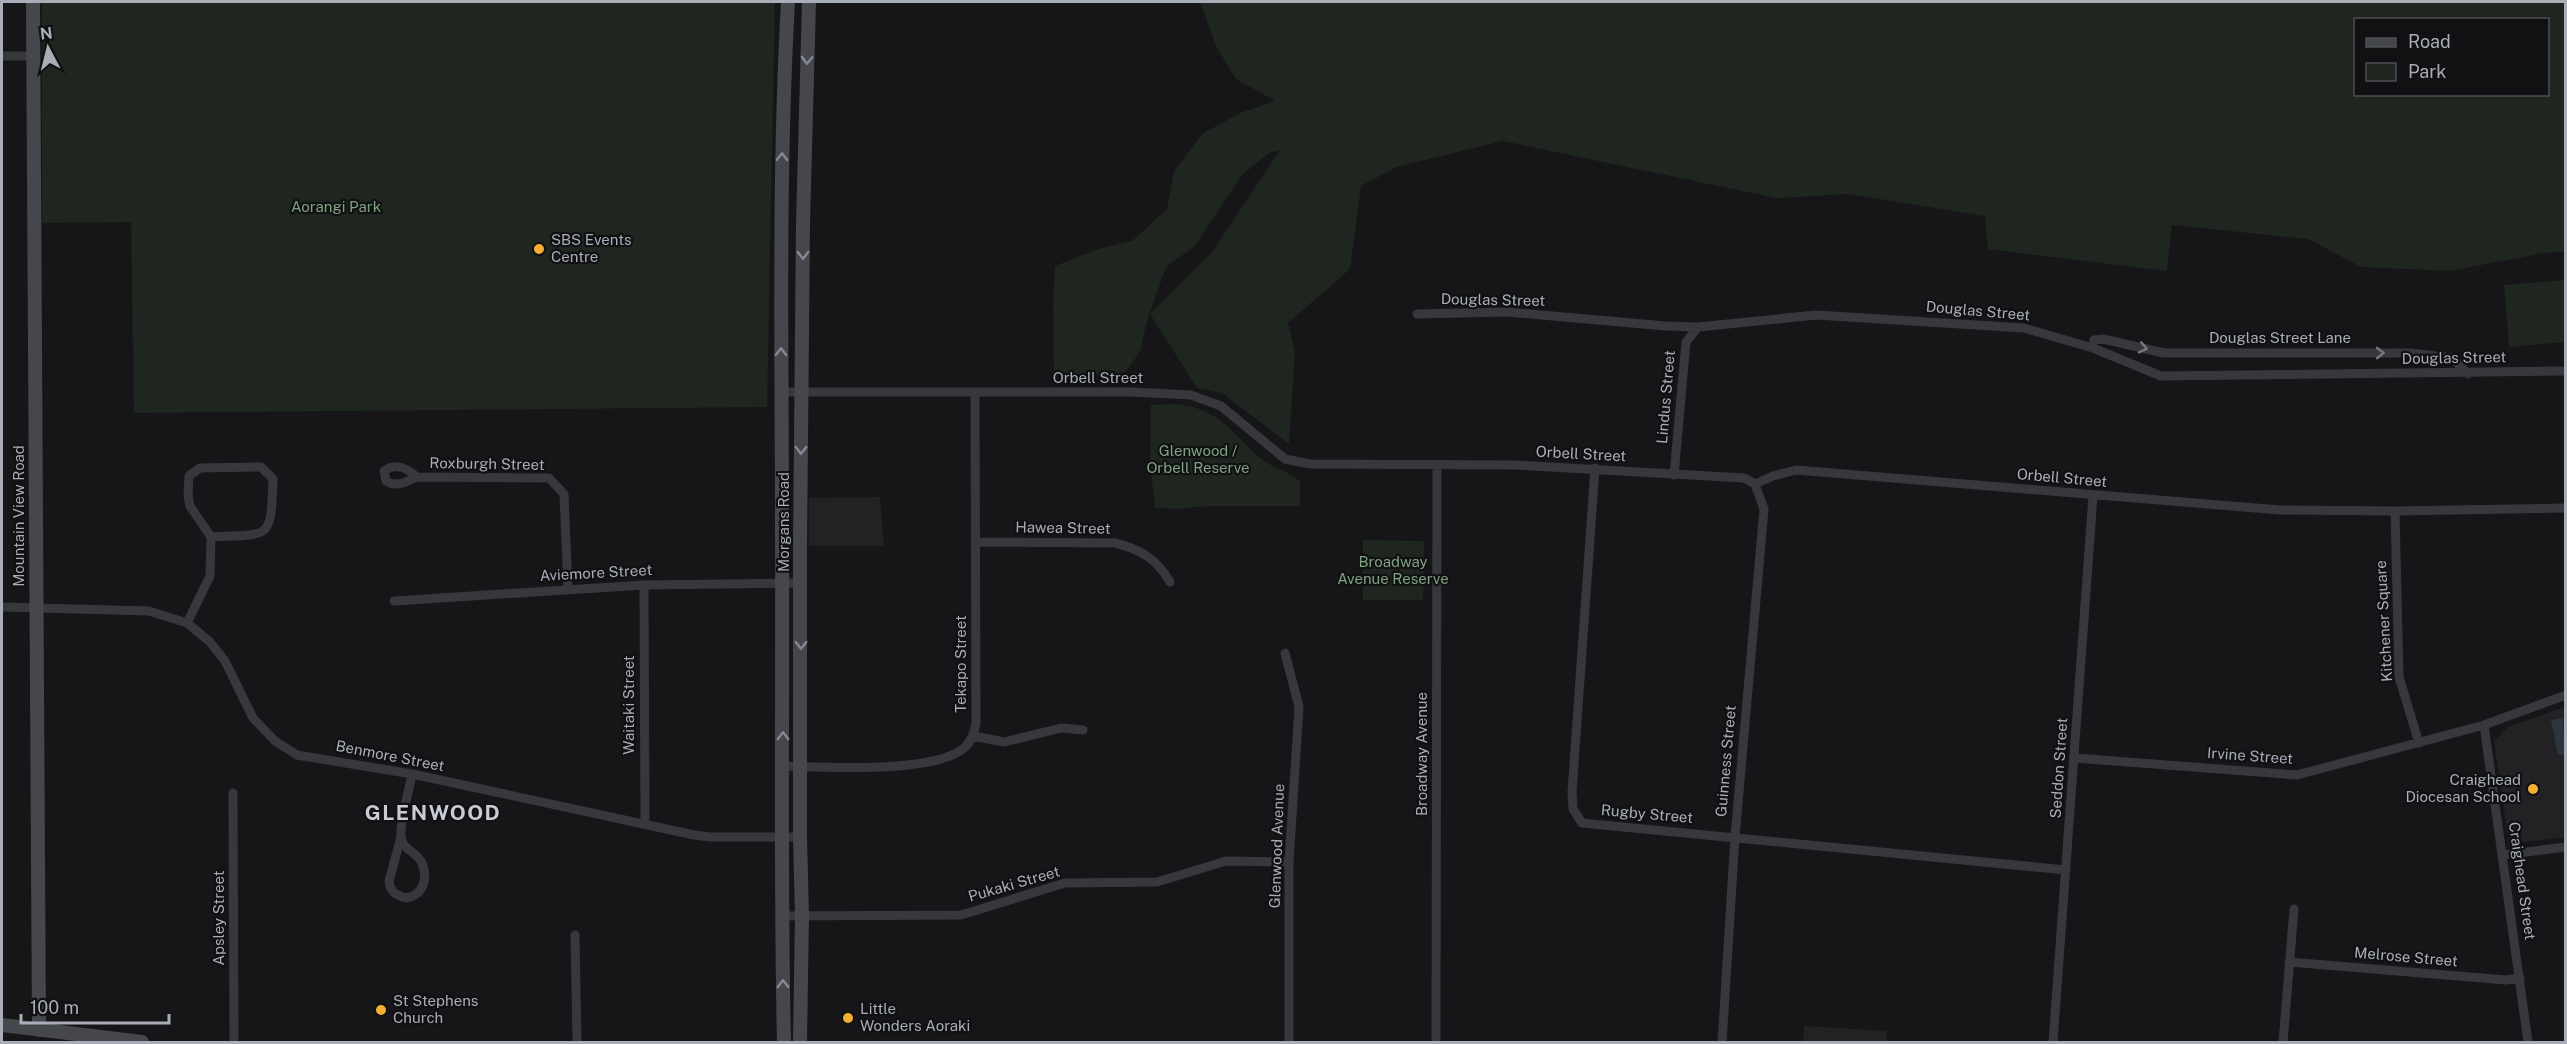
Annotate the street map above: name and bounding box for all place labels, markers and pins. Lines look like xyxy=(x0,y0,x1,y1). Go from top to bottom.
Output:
place label: SBS Events Centre xyxy=(551,231,632,265)
marker: SBS Events Centre xyxy=(532,242,546,256)
place label: Craighead Diocesan School xyxy=(2405,771,2521,805)
marker: Craighead Diocesan School xyxy=(2526,782,2540,796)
place label: St Stephens Church xyxy=(393,992,478,1026)
place label: Little Wonders Aoraki xyxy=(860,1000,970,1034)
marker: St Stephens Church xyxy=(374,1003,388,1017)
marker: Little Wonders Aoraki xyxy=(841,1011,855,1025)

